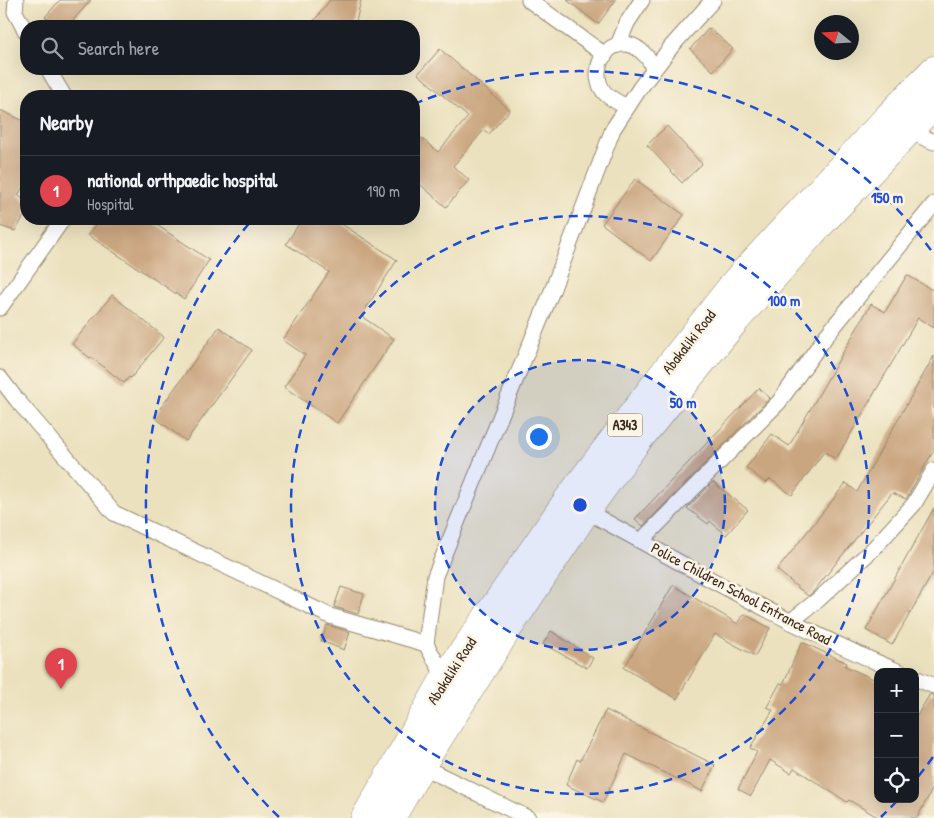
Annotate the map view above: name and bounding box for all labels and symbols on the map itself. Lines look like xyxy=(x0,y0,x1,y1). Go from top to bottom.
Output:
north arrow xyxy=(814,15,859,60)
text: 150 m xyxy=(871,187,903,208)
text: 100 m xyxy=(768,290,800,311)
street label: Abakaliki Road xyxy=(657,305,721,378)
text: 50 m xyxy=(670,392,696,413)
road number: A343 xyxy=(608,414,642,436)
your location xyxy=(526,424,552,450)
centre of rings xyxy=(571,496,589,514)
street label: Police Children School Entrance Road xyxy=(648,537,835,650)
street label: Abakaliki Road xyxy=(422,633,481,709)
pin: 1 xyxy=(45,648,77,689)

